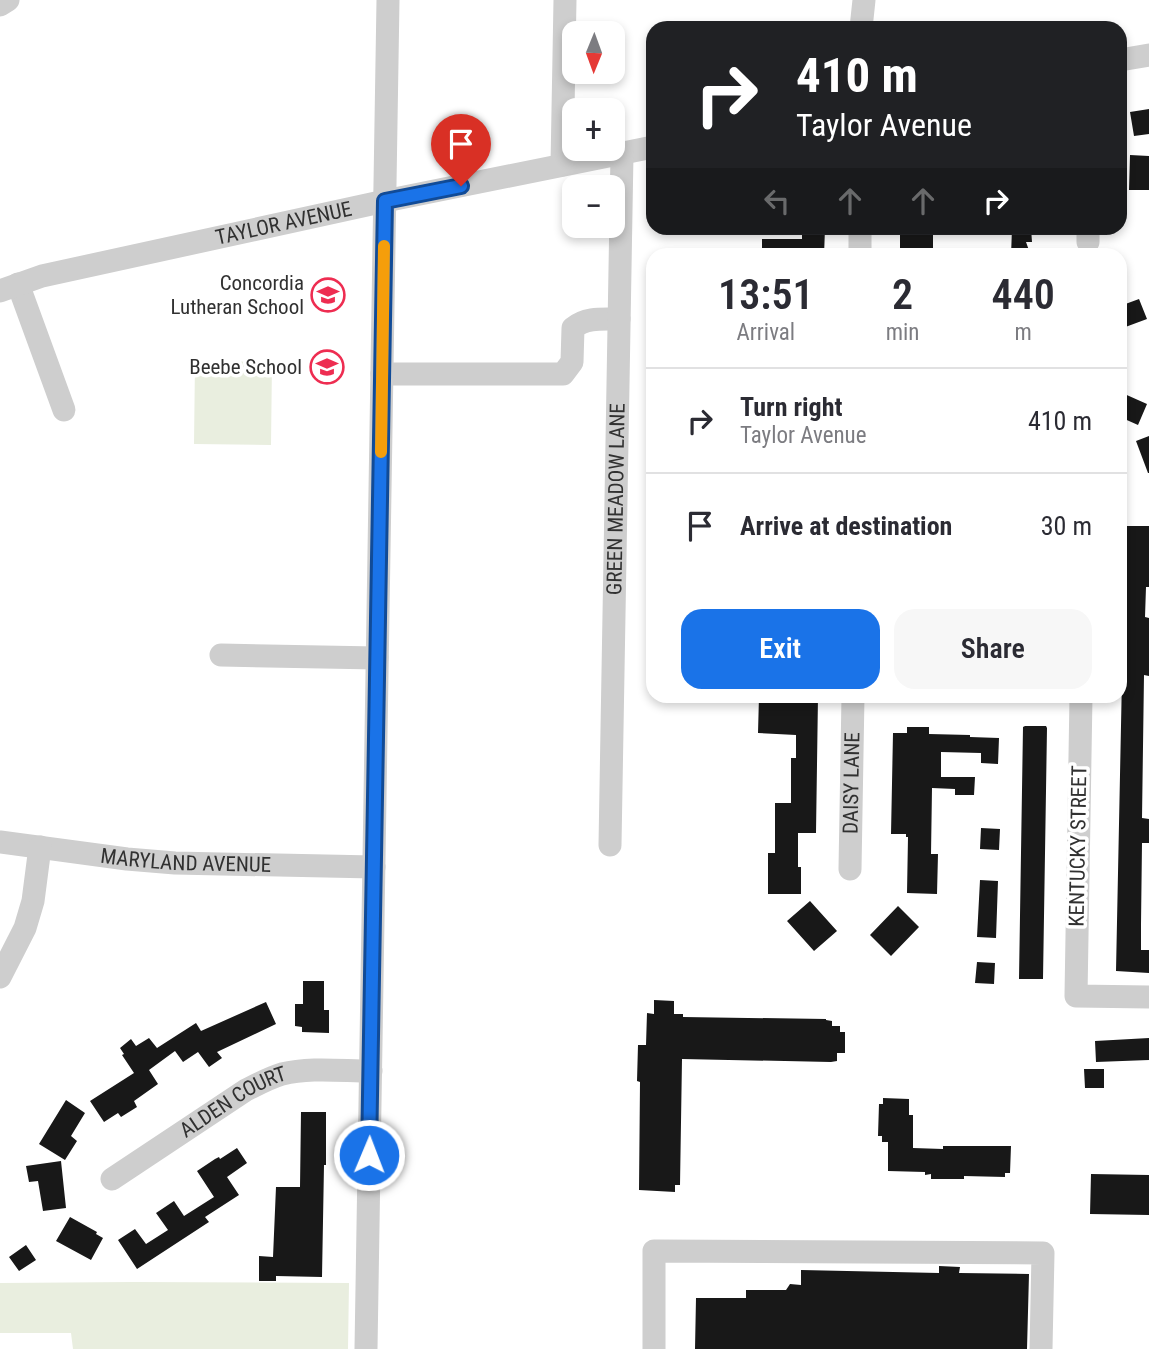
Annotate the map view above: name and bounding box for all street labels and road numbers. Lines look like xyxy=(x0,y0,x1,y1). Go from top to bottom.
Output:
street label: TAYLOR AVENUE xyxy=(213,197,354,250)
street label: GREEN MEADOW LANE xyxy=(602,403,630,595)
street label: DAISY LANE xyxy=(839,732,864,834)
street label: KENTUCKY STREET xyxy=(1065,765,1091,927)
street label: MARYLAND AVENUE xyxy=(99,844,271,877)
street label: ALDEN COURT xyxy=(175,1061,289,1143)

